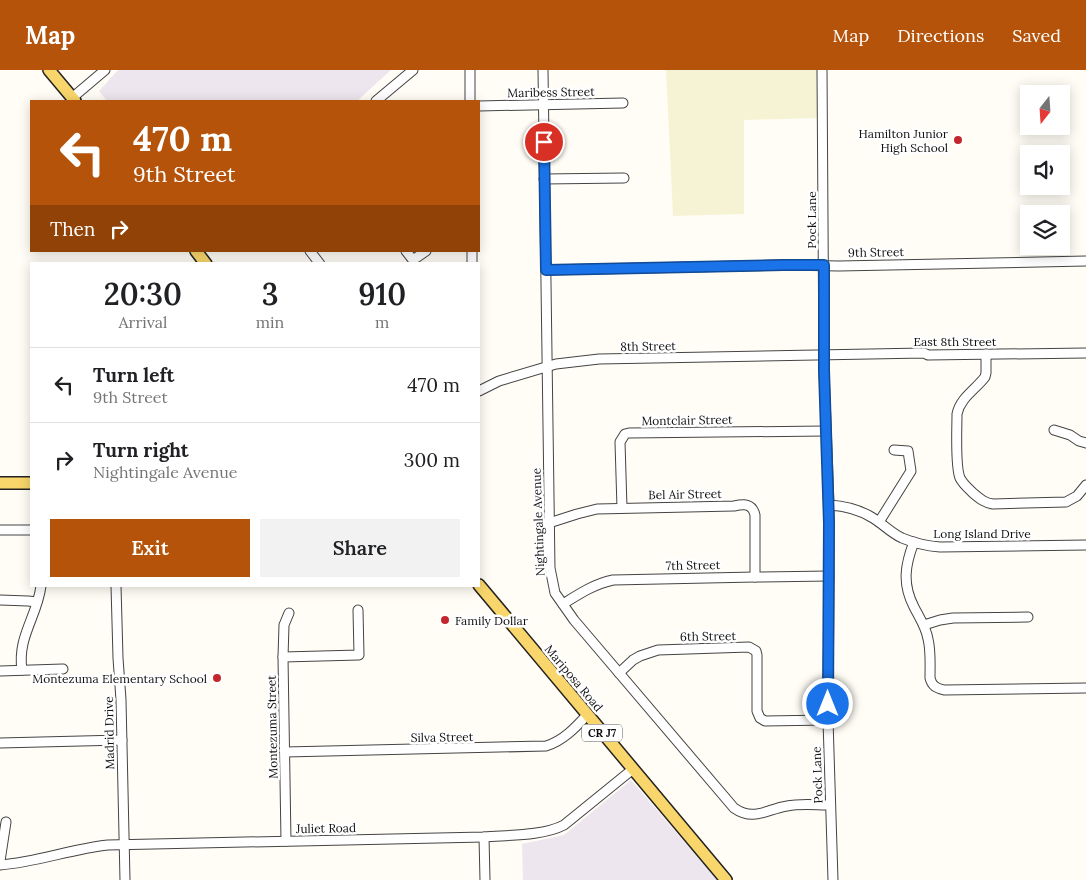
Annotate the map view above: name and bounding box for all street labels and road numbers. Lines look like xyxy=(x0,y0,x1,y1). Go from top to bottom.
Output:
street label: Maribess Street xyxy=(507,84,595,100)
street label: Pock Lane xyxy=(804,191,819,249)
street label: 9th Street xyxy=(848,244,904,260)
street label: East 8th Street xyxy=(914,334,997,349)
street label: 8th Street xyxy=(620,338,676,354)
street label: Montclair Street xyxy=(641,412,733,428)
street label: Nightingale Avenue xyxy=(529,467,547,576)
street label: Bel Air Street xyxy=(648,486,722,502)
street label: Long Island Drive xyxy=(933,526,1031,541)
street label: 7th Street xyxy=(666,557,721,573)
street label: 6th Street xyxy=(680,628,736,644)
street label: Mariposa Road xyxy=(542,641,606,715)
street label: Montezuma Street xyxy=(264,675,280,779)
street label: Madrid Drive xyxy=(101,696,117,770)
road number: CR J7 xyxy=(582,724,622,741)
street label: Silva Street xyxy=(411,729,474,745)
street label: Pock Lane xyxy=(808,746,825,804)
street label: Juliet Road xyxy=(295,820,356,836)

